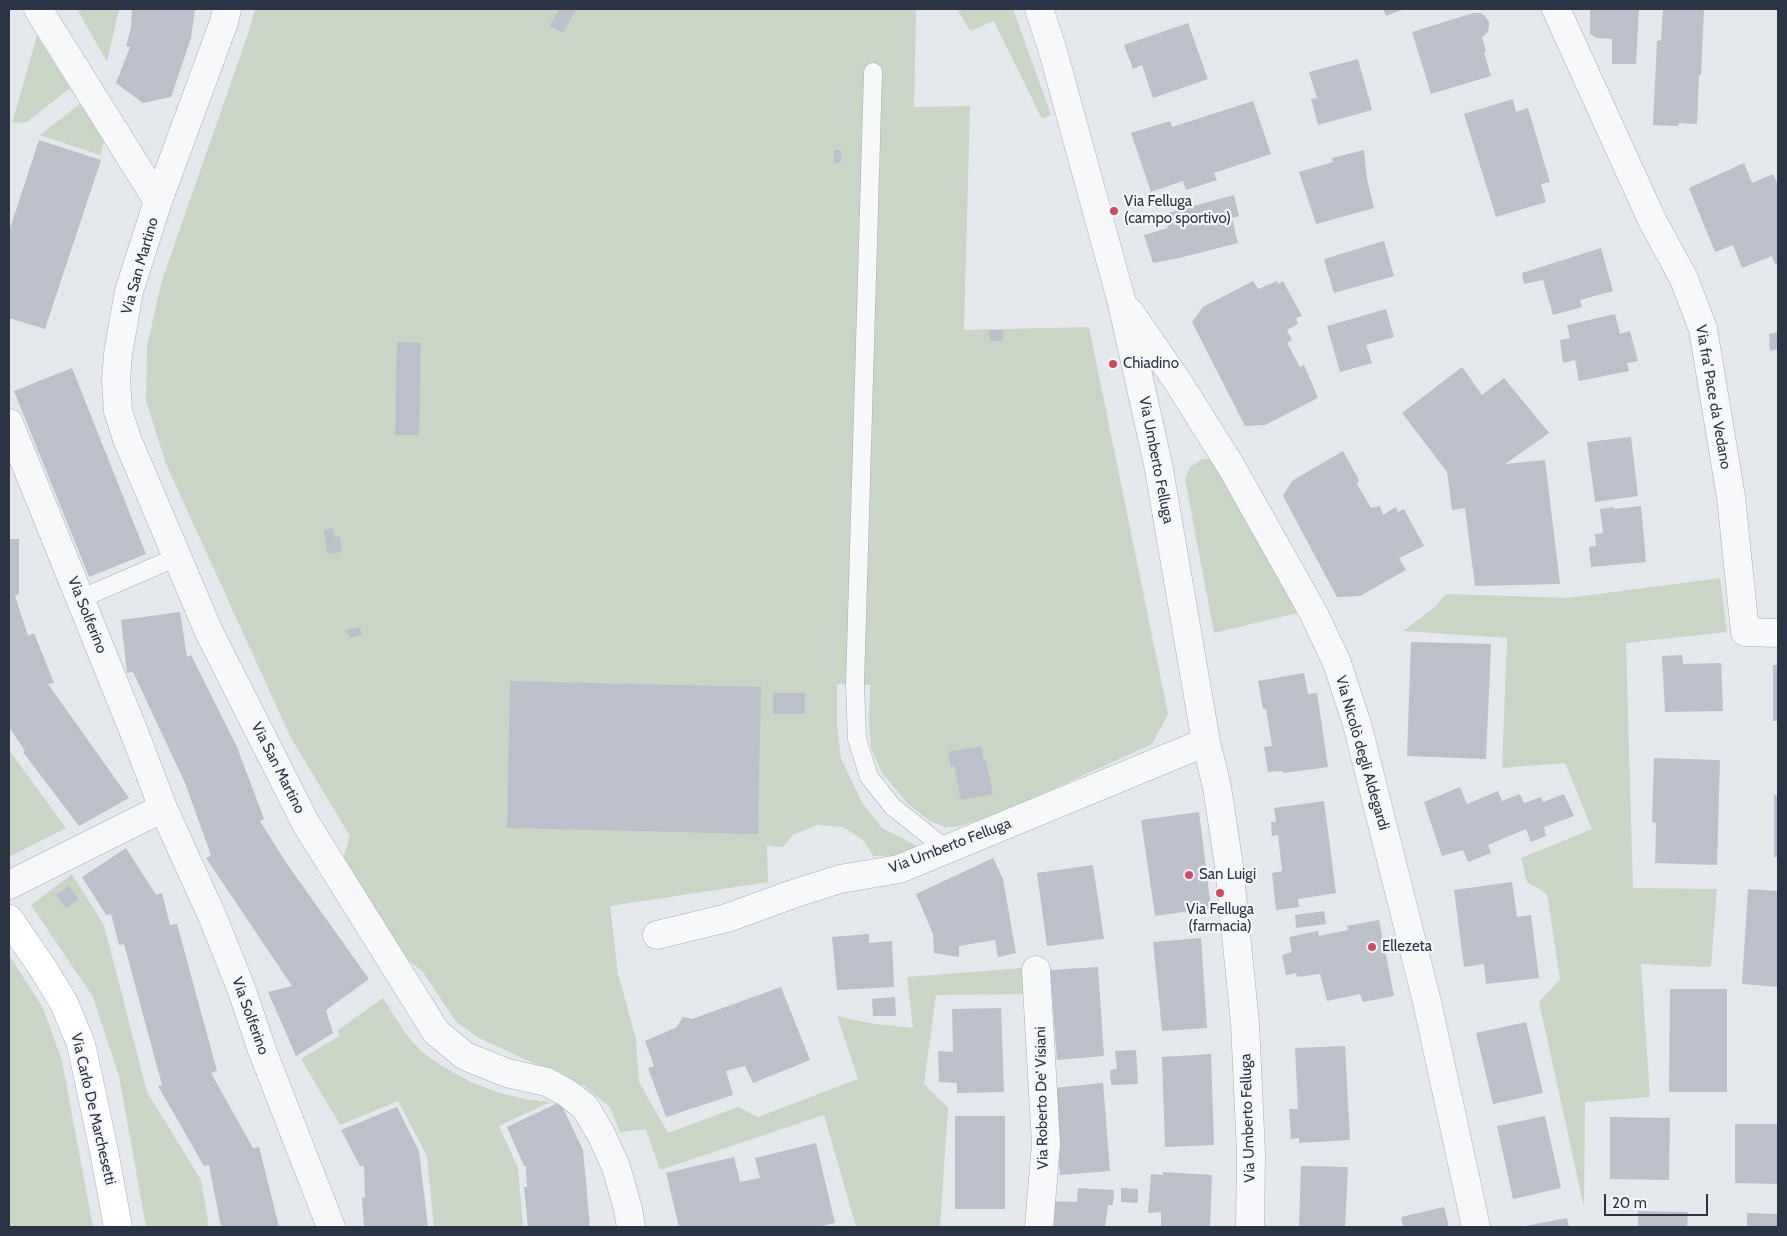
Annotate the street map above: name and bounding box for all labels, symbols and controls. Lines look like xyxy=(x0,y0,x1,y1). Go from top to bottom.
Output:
place label: Via Felluga (campo sportivo) xyxy=(1124,193,1231,228)
marker: Via Felluga (campo sportivo) xyxy=(1108,205,1120,217)
street label: Via San Martino xyxy=(118,215,162,317)
street label: Via fra' Pace da Vedano xyxy=(1691,323,1735,471)
place label: Chiadino xyxy=(1123,355,1179,373)
marker: Chiadino xyxy=(1107,358,1119,370)
street label: Via Umberto Felluga xyxy=(1135,395,1177,525)
street label: Via Solferino xyxy=(63,574,111,656)
street label: Via Nicolò degli Aldegardi xyxy=(1331,674,1393,832)
street label: Via San Martino xyxy=(247,719,309,817)
street label: Via Umberto Felluga xyxy=(886,814,1014,878)
place label: San Luigi xyxy=(1199,866,1256,884)
marker: San Luigi xyxy=(1183,869,1195,881)
marker: Via Felluga (farmacia) xyxy=(1214,887,1226,899)
place label: Via Felluga (farmacia) xyxy=(1186,901,1254,936)
place label: Ellezeta xyxy=(1382,938,1432,956)
marker: Ellezeta xyxy=(1366,941,1378,953)
street label: Via Solferino xyxy=(228,975,272,1057)
street label: Via Roberto De' Visiani xyxy=(1032,1026,1052,1170)
street label: Via Carlo De Marchesetti xyxy=(67,1031,119,1187)
street label: Via Umberto Felluga xyxy=(1237,1053,1259,1183)
scale bar xyxy=(1607,1184,1711,1216)
text: 20 m xyxy=(1612,1194,1647,1212)

